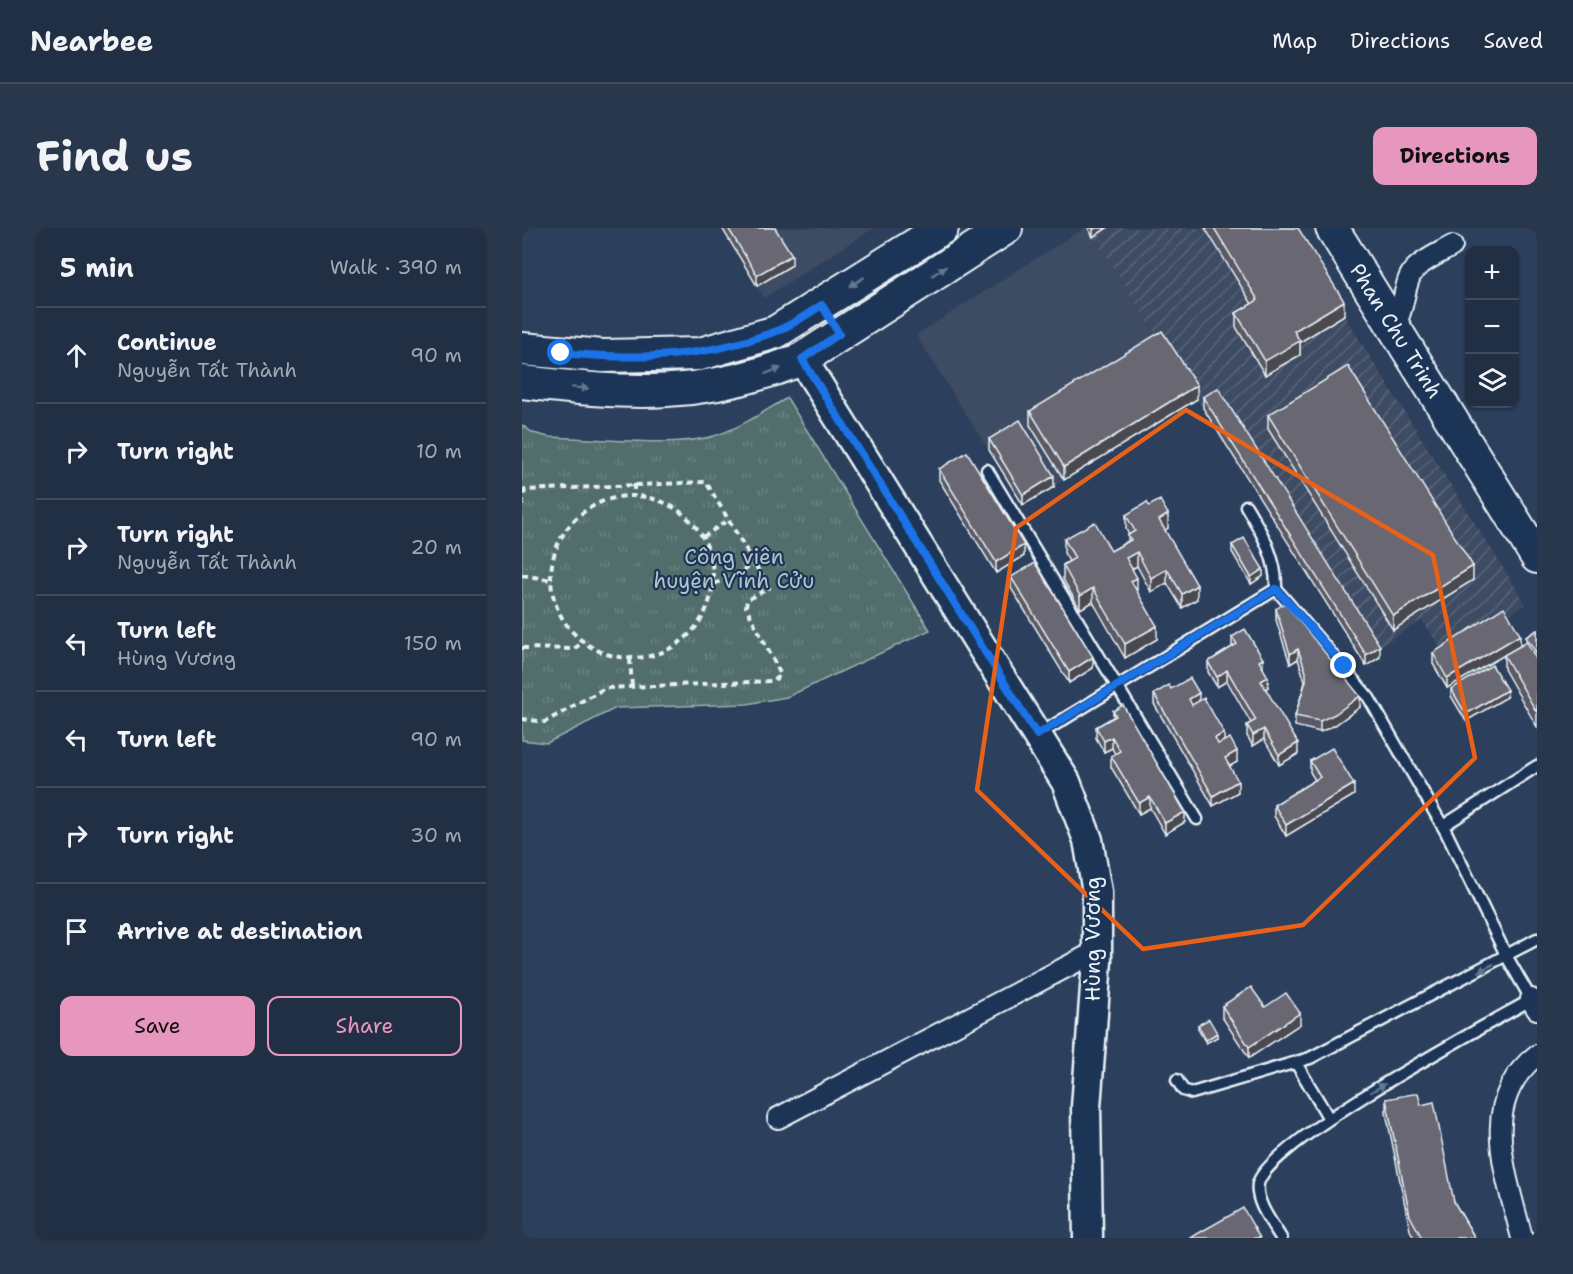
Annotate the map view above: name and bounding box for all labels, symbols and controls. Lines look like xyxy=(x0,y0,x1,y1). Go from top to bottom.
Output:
text: Nearbee xyxy=(30,22,153,60)
text: Map xyxy=(1272,27,1317,55)
text: Directions xyxy=(1350,27,1450,55)
text: Saved xyxy=(1483,27,1543,55)
button: Directions xyxy=(1373,127,1537,185)
text: Find us xyxy=(36,128,193,184)
map controls xyxy=(1465,246,1519,408)
button: + xyxy=(1465,246,1519,300)
text: 5 min xyxy=(60,250,134,285)
text: Walk · 390 m xyxy=(330,254,462,280)
street label: Phan Chu Trinh xyxy=(1343,258,1449,404)
one-way arrow xyxy=(931,265,947,276)
one-way arrow xyxy=(849,277,865,288)
button: − xyxy=(1465,300,1519,354)
text: Continue xyxy=(117,328,217,357)
icon: ahead xyxy=(60,339,93,372)
route start xyxy=(547,339,573,365)
text: 90 m xyxy=(410,342,462,368)
button: layers xyxy=(1465,354,1519,408)
text: Nguyễn Tất Thành xyxy=(117,357,297,383)
one-way arrow xyxy=(764,366,782,376)
one-way arrow xyxy=(571,383,590,392)
icon: right xyxy=(60,435,93,468)
text: Turn right xyxy=(117,437,234,466)
text: 10 m xyxy=(416,438,462,464)
text: Turn right xyxy=(117,520,234,549)
icon: right xyxy=(60,531,93,564)
text: 20 m xyxy=(411,534,462,560)
park label: Công viên huyện Vĩnh Cửu xyxy=(653,543,815,595)
text: Nguyễn Tất Thành xyxy=(117,549,297,575)
text: Turn left xyxy=(117,616,216,645)
icon: left xyxy=(60,627,93,660)
text: 150 m xyxy=(404,630,462,656)
text: Hùng Vương xyxy=(117,645,236,671)
route end xyxy=(1330,652,1356,678)
icon: left xyxy=(60,723,93,756)
text: Turn left xyxy=(117,725,216,754)
text: 90 m xyxy=(410,726,462,752)
icon: right xyxy=(60,819,93,852)
text: Turn right xyxy=(117,821,234,850)
text: 30 m xyxy=(410,822,462,848)
street label: Hùng Vương xyxy=(1079,877,1107,1001)
icon: arrive xyxy=(60,915,93,948)
text: Arrive at destination xyxy=(117,917,363,946)
one-way arrow xyxy=(1477,963,1494,973)
button: Save xyxy=(60,996,255,1056)
button: Share xyxy=(267,996,462,1056)
one-way arrow xyxy=(1370,1083,1387,1093)

